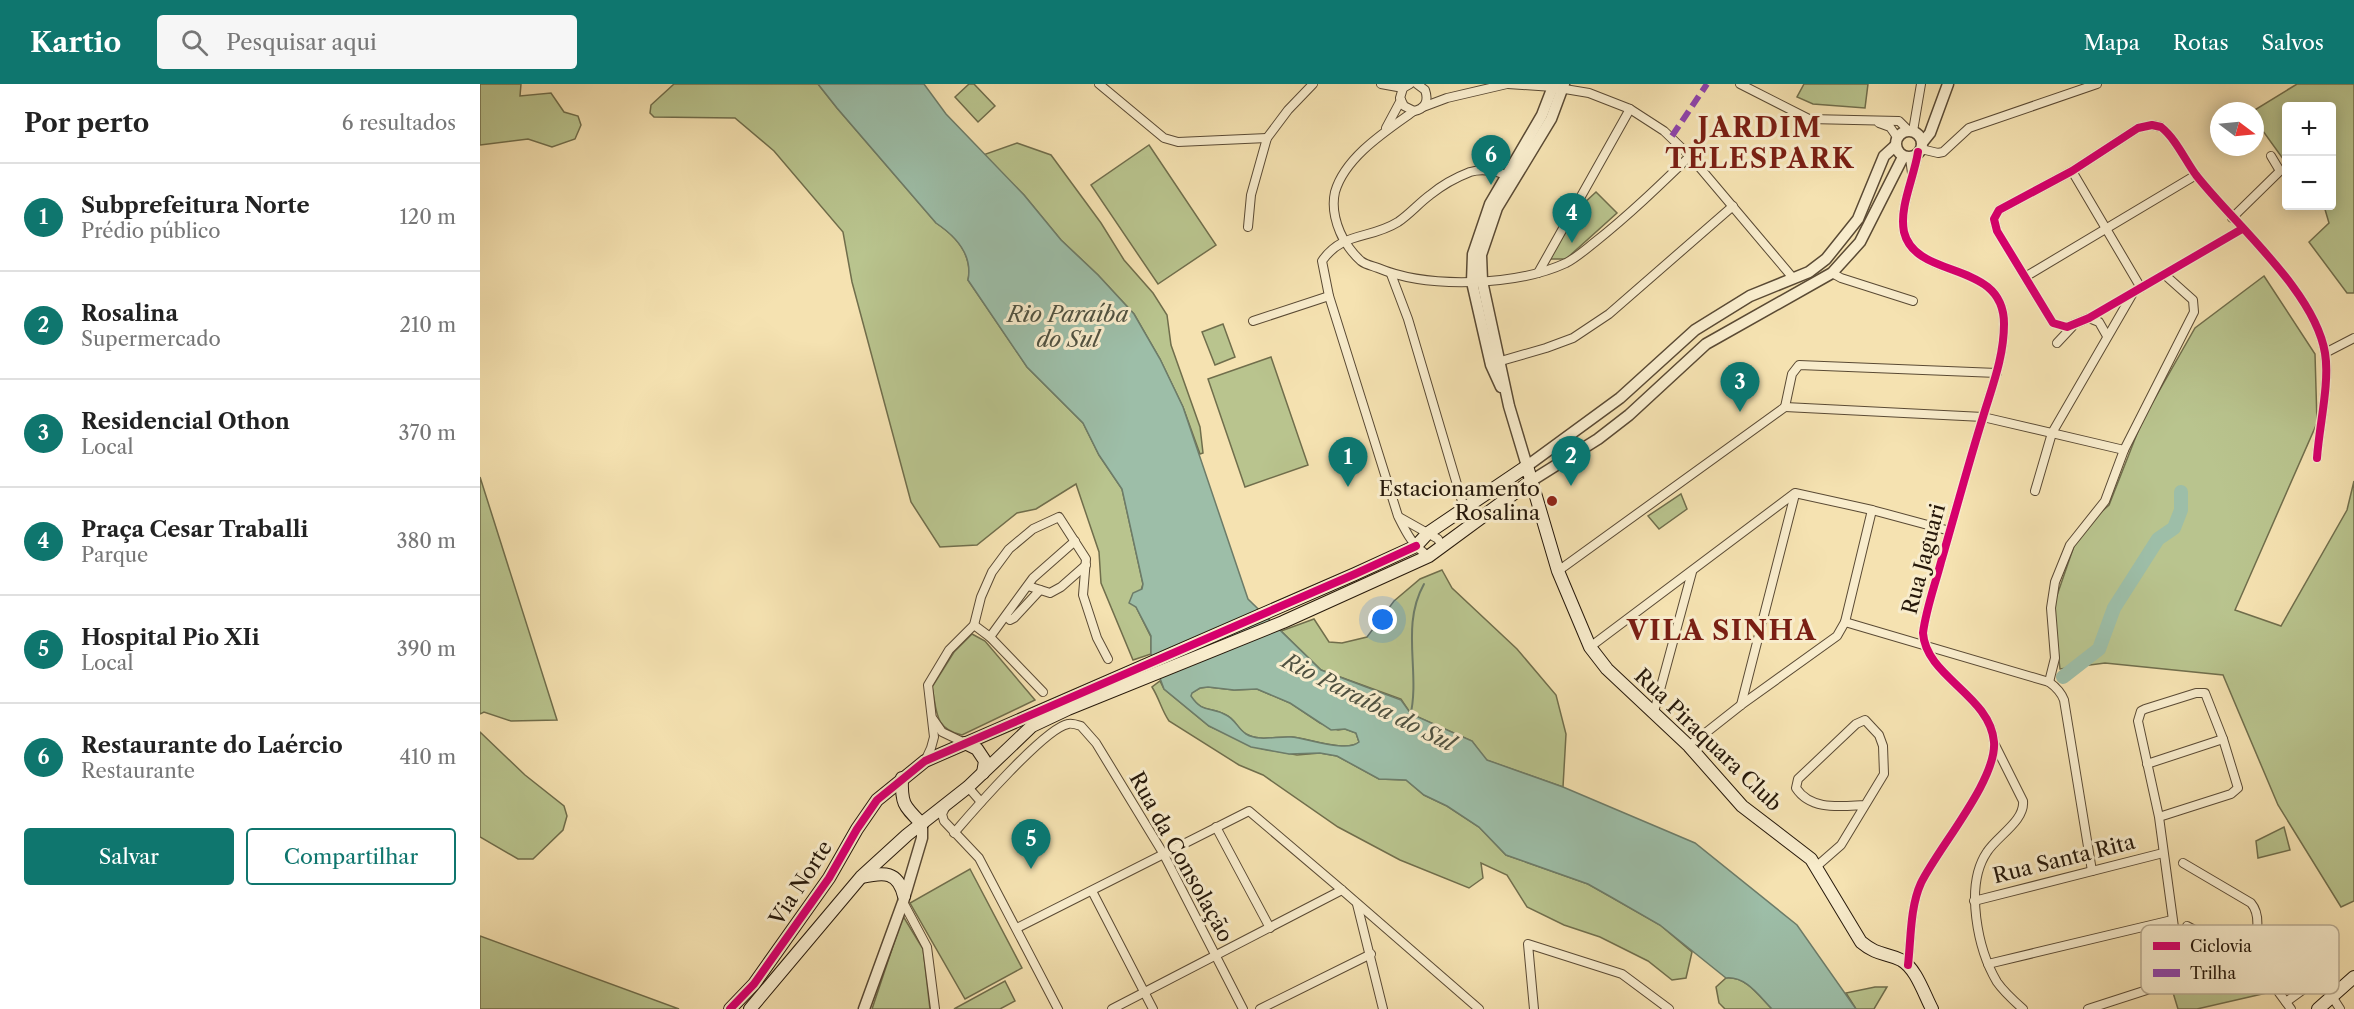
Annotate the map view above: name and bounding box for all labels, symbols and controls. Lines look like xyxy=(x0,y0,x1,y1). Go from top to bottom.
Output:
search box xyxy=(157,15,577,69)
text: Kartio xyxy=(30,25,121,59)
icon: search xyxy=(178,26,211,59)
text: Pesquisar aqui xyxy=(226,29,377,56)
text: Mapa xyxy=(2084,30,2140,55)
text: Rotas xyxy=(2173,30,2229,55)
text: Salvos xyxy=(2262,30,2324,55)
north arrow xyxy=(2210,102,2264,156)
map controls xyxy=(2282,102,2336,210)
button: + xyxy=(2282,102,2336,156)
text: Por perto xyxy=(24,107,149,139)
text: 6 resultados xyxy=(342,111,456,135)
district label: JARDIM TELESPARK xyxy=(1665,111,1855,175)
pin: 6 xyxy=(1472,135,1510,185)
button: − xyxy=(2282,156,2336,210)
text: Subprefeitura Norte xyxy=(81,192,310,219)
pin: 4 xyxy=(1552,194,1592,243)
text: 1 xyxy=(39,205,48,229)
text: 120 m xyxy=(399,205,456,229)
text: Prédio público xyxy=(81,219,221,243)
text: Rosalina xyxy=(81,300,178,327)
water label: Rio Paraíba do Sul xyxy=(1005,301,1129,353)
text: 2 xyxy=(38,313,49,337)
text: 210 m xyxy=(399,313,456,337)
text: Supermercado xyxy=(81,327,221,351)
pin: 3 xyxy=(1720,362,1760,412)
text: Residencial Othon xyxy=(81,408,290,435)
text: 3 xyxy=(38,421,49,445)
text: 370 m xyxy=(399,421,456,445)
text: Local xyxy=(81,435,133,459)
pin: 2 xyxy=(1552,436,1590,486)
pin: 1 xyxy=(1328,438,1368,487)
place label: Estacionamento Rosalina xyxy=(1379,476,1541,525)
marker: Estacionamento Rosalina xyxy=(1545,494,1559,508)
street label: Rua Jaguari xyxy=(1897,501,1950,617)
text: Praça Cesar Traballi xyxy=(81,516,308,543)
text: 4 xyxy=(38,529,49,553)
text: 380 m xyxy=(397,529,456,553)
text: Parque xyxy=(81,543,148,567)
your location xyxy=(1368,605,1397,634)
district label: VILA SINHA xyxy=(1626,614,1817,647)
text: Hospital Pio XIi xyxy=(81,624,260,651)
text: 5 xyxy=(38,637,49,661)
text: 390 m xyxy=(397,637,456,661)
water label: Rio Paraíba do Sul xyxy=(1276,646,1462,759)
text: Local xyxy=(81,651,133,675)
street label: Rua Piraquara Club xyxy=(1630,663,1787,816)
text: Restaurante do Laércio xyxy=(81,732,343,759)
text: 6 xyxy=(38,745,49,769)
text: 410 m xyxy=(399,745,456,769)
text: Restaurante xyxy=(81,759,195,783)
street label: Rua da Consolação xyxy=(1124,767,1239,946)
pin: 5 xyxy=(1012,820,1050,869)
button: Salvar xyxy=(24,828,234,885)
button: Compartilhar xyxy=(246,828,456,885)
street label: Rua Santa Rita xyxy=(1990,829,2138,888)
street label: Via Norte xyxy=(763,836,837,930)
legend xyxy=(2141,925,2339,994)
text: Ciclovia xyxy=(2190,936,2252,956)
text: Trilha xyxy=(2190,963,2236,983)

